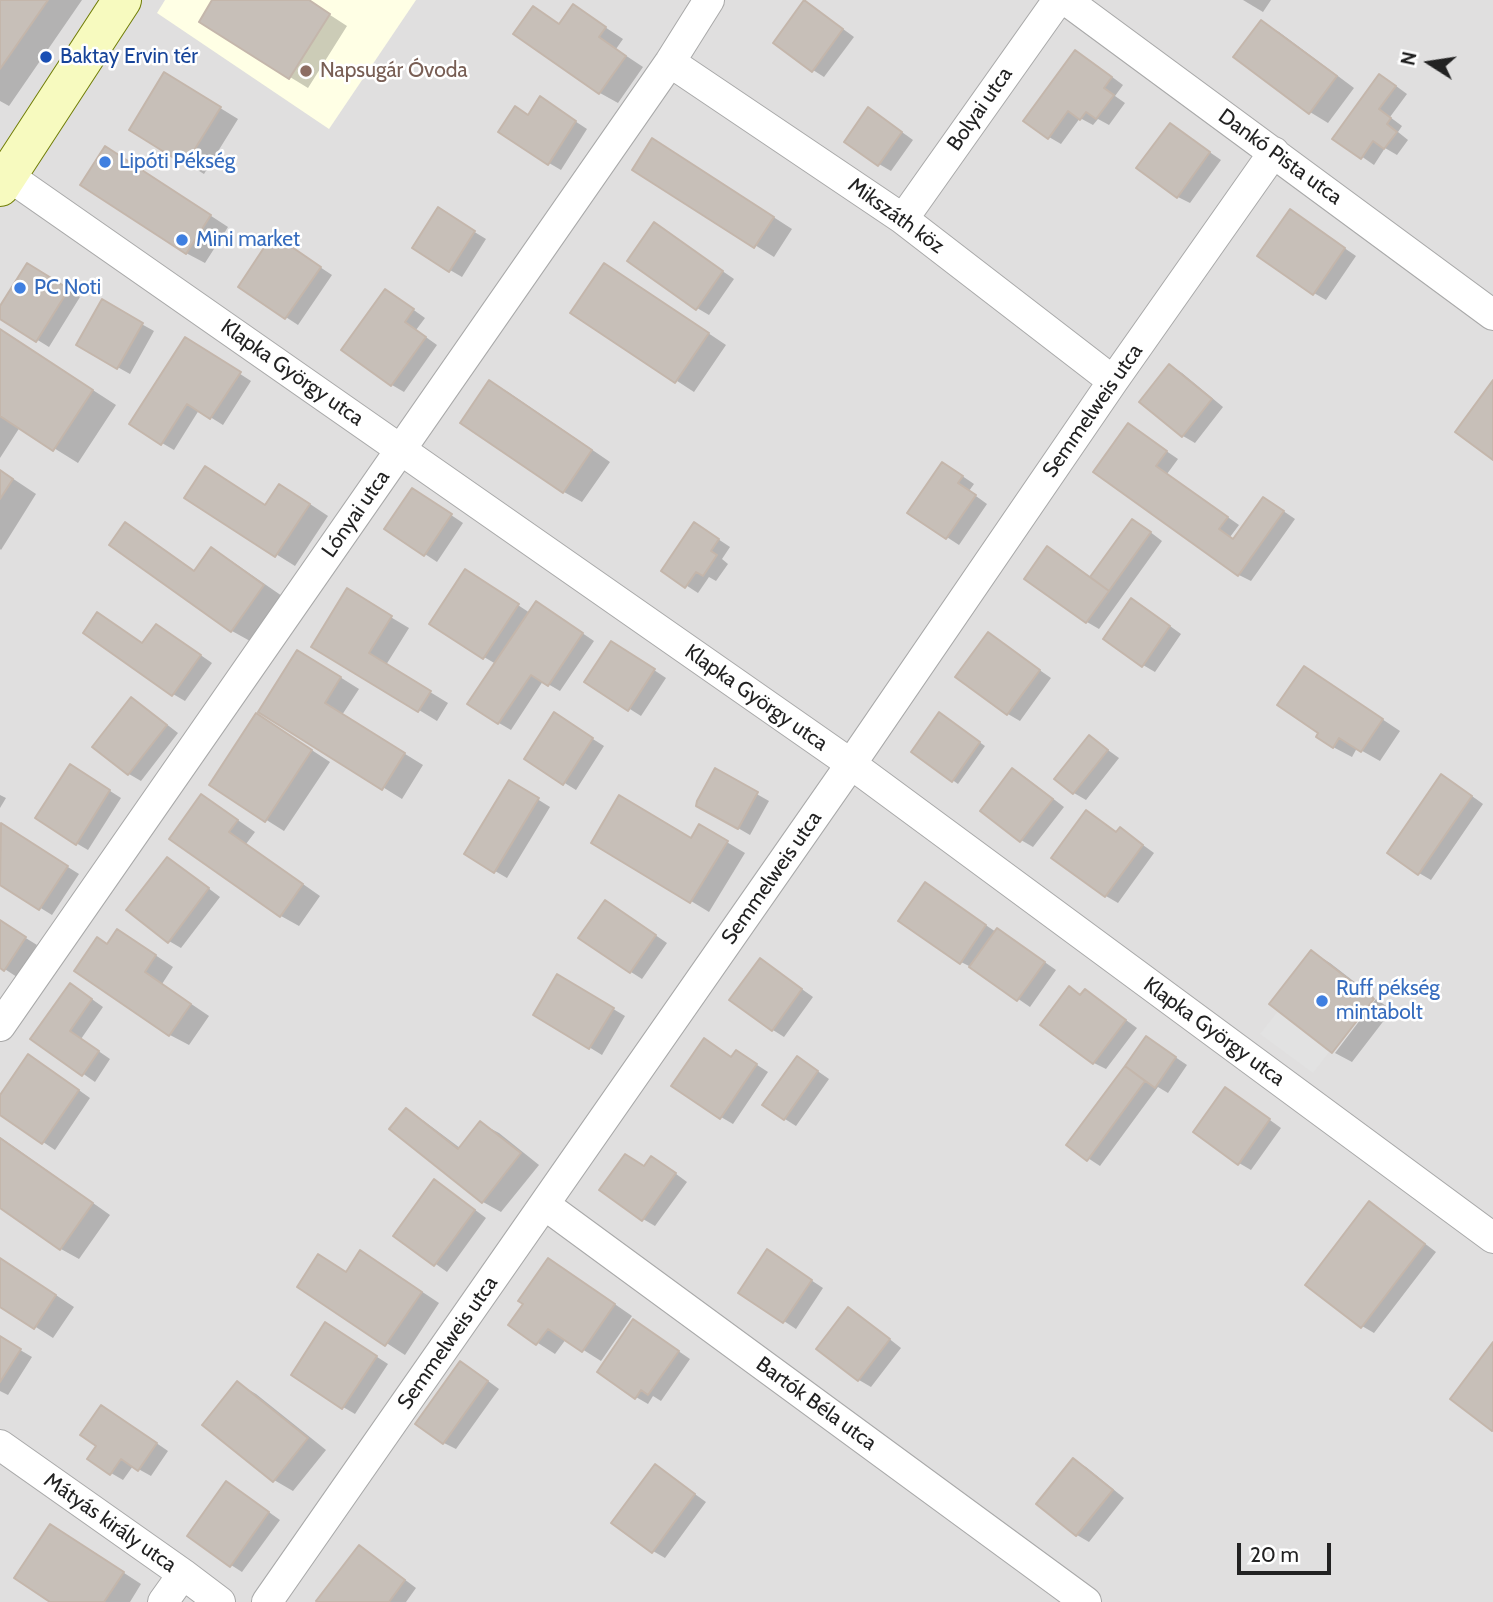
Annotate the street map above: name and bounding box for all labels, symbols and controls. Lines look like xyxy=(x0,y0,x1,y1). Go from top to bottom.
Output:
north arrow xyxy=(1395,28,1465,98)
place label: Baktay Ervin tér xyxy=(60,44,198,70)
marker: Baktay Ervin tér xyxy=(38,49,54,65)
text: N xyxy=(1396,50,1422,67)
place label: Napsugár Óvoda xyxy=(320,58,468,84)
street label: Bolyai utca xyxy=(942,62,1018,156)
marker: Napsugár Óvoda xyxy=(298,63,314,79)
street label: Dankó Pista utca xyxy=(1213,104,1347,210)
place label: Lipóti Pékség xyxy=(119,149,235,175)
marker: Lipóti Pékség xyxy=(97,154,113,170)
street label: Mikszáth köz xyxy=(843,173,949,259)
place label: Mini market xyxy=(196,227,300,253)
marker: Mini market xyxy=(174,232,190,248)
place label: PC Noti xyxy=(34,275,101,301)
marker: PC Noti xyxy=(12,280,28,296)
street label: Klapka György utca xyxy=(216,314,368,432)
street label: Semmelweis utca xyxy=(1038,340,1148,482)
street label: Lónyai utca xyxy=(317,466,395,562)
street label: Klapka György utca xyxy=(680,639,832,757)
street label: Semmelweis utca xyxy=(717,807,827,949)
street label: Klapka György utca xyxy=(1138,972,1290,1092)
place label: Ruff pékség mintabolt xyxy=(1336,976,1440,1026)
marker: Ruff pékség mintabolt xyxy=(1314,993,1330,1009)
street label: Semmelweis utca xyxy=(393,1272,503,1414)
street label: Bartók Béla utca xyxy=(751,1352,881,1456)
street label: Mátyás király utca xyxy=(39,1468,181,1578)
scale bar xyxy=(1241,1528,1336,1572)
text: 20 m xyxy=(1250,1542,1299,1567)

